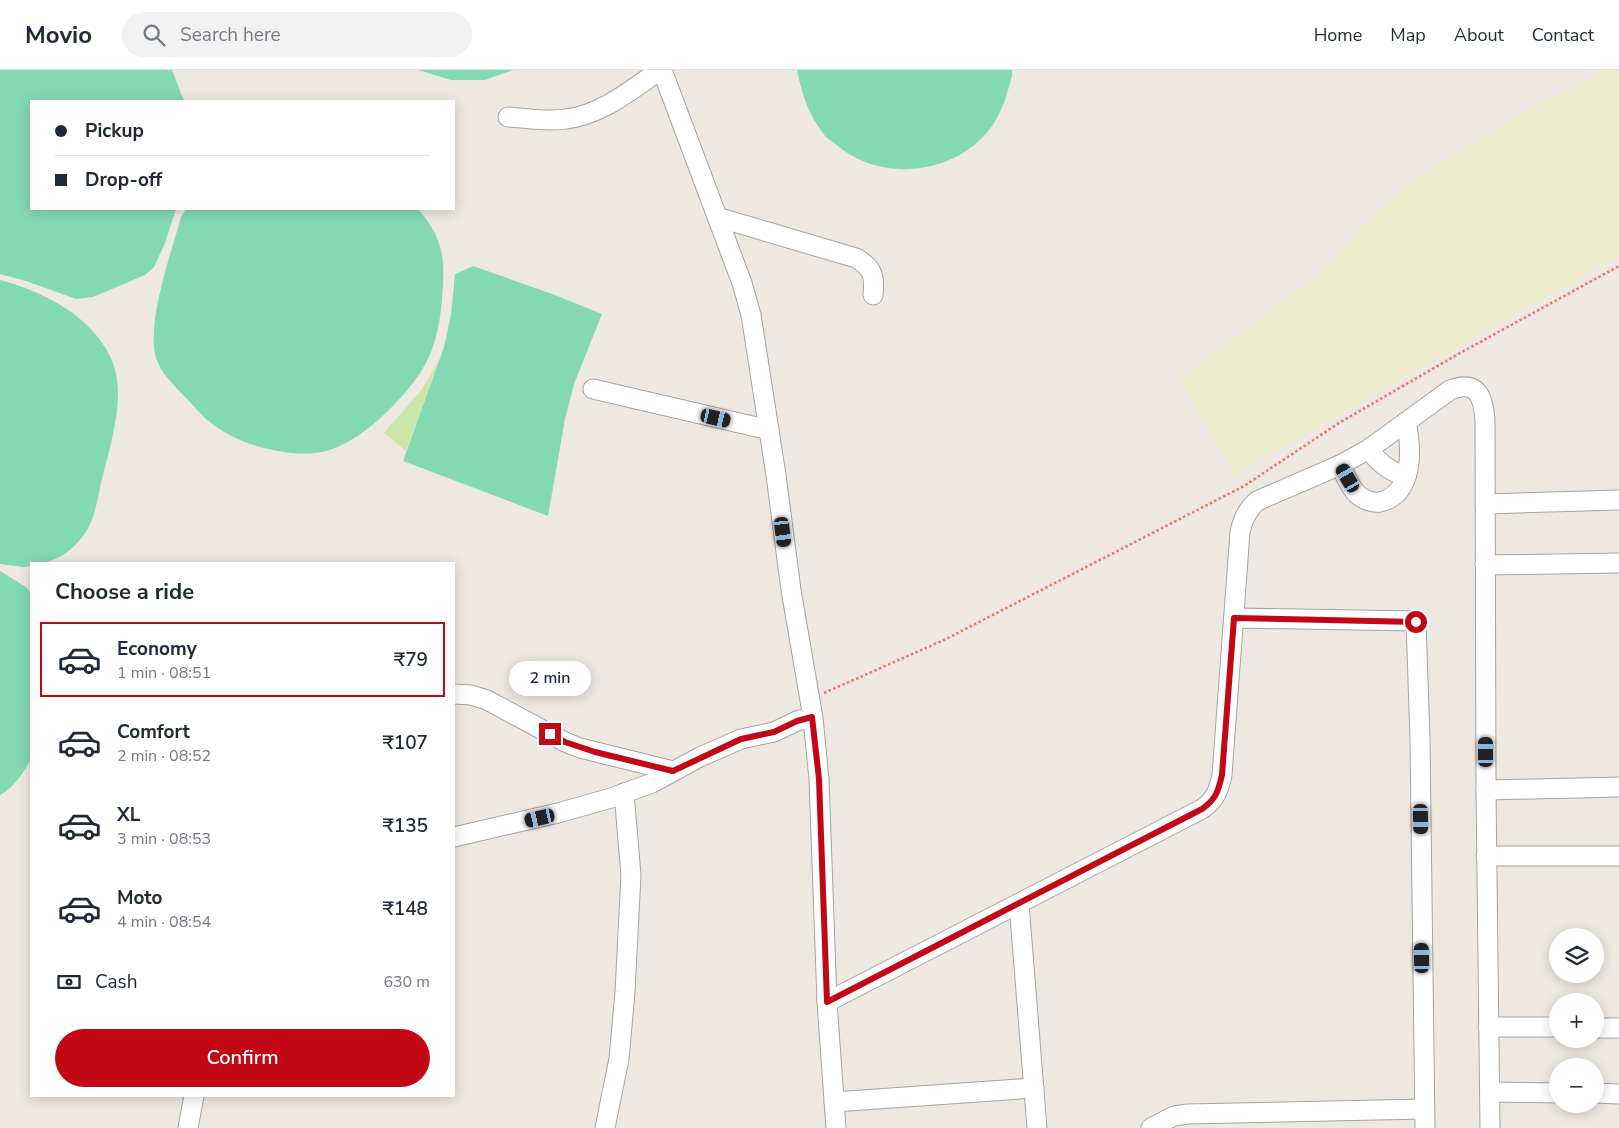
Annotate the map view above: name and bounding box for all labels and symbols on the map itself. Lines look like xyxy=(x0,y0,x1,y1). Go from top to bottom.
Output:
car xyxy=(699,407,732,429)
car xyxy=(1334,461,1361,495)
car xyxy=(773,516,792,548)
route start xyxy=(1405,611,1427,633)
callout: 2 min xyxy=(509,662,591,696)
route end xyxy=(539,723,561,745)
car xyxy=(1478,737,1493,767)
car xyxy=(1413,804,1428,834)
car xyxy=(523,807,556,829)
car xyxy=(1414,943,1429,973)

